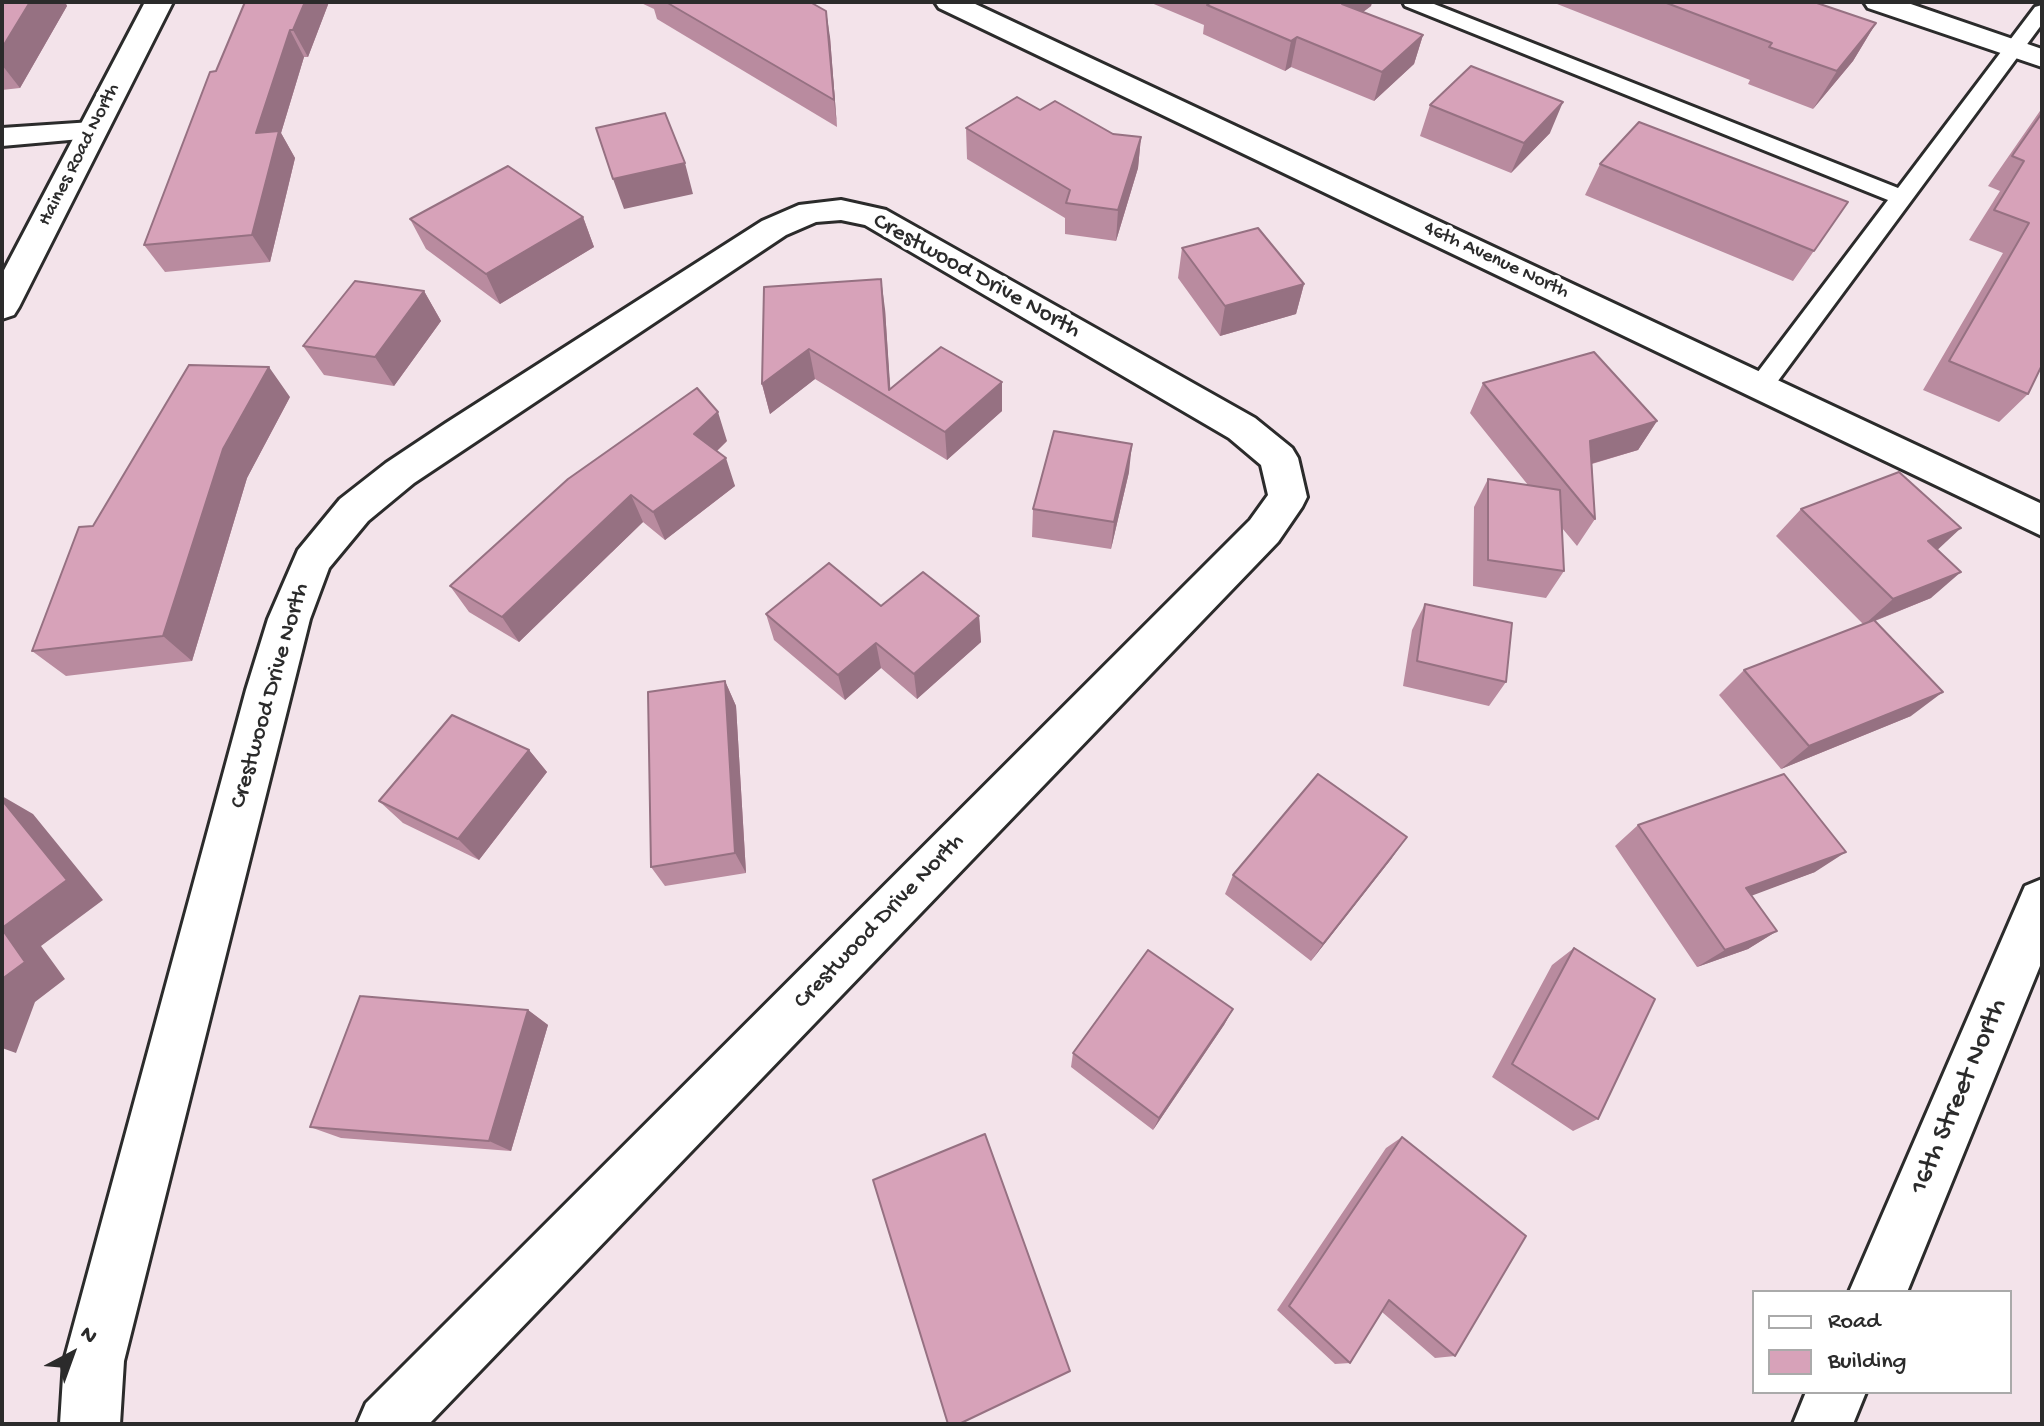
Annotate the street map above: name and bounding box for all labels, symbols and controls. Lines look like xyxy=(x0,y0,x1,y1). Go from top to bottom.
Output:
street label: Haines Road North xyxy=(34,80,126,230)
street label: Crestwood Drive North xyxy=(867,208,1085,346)
street label: 46th Avenue North xyxy=(1420,217,1572,305)
street label: Crestwood Drive North xyxy=(225,580,317,812)
street label: Crestwood Drive North xyxy=(789,828,971,1016)
street label: 16th Street North xyxy=(1904,994,2016,1200)
legend xyxy=(1752,1290,2012,1394)
text: Road xyxy=(1828,1308,1880,1337)
north arrow xyxy=(32,1314,112,1394)
text: N xyxy=(74,1321,102,1350)
text: Building xyxy=(1828,1348,1906,1377)

